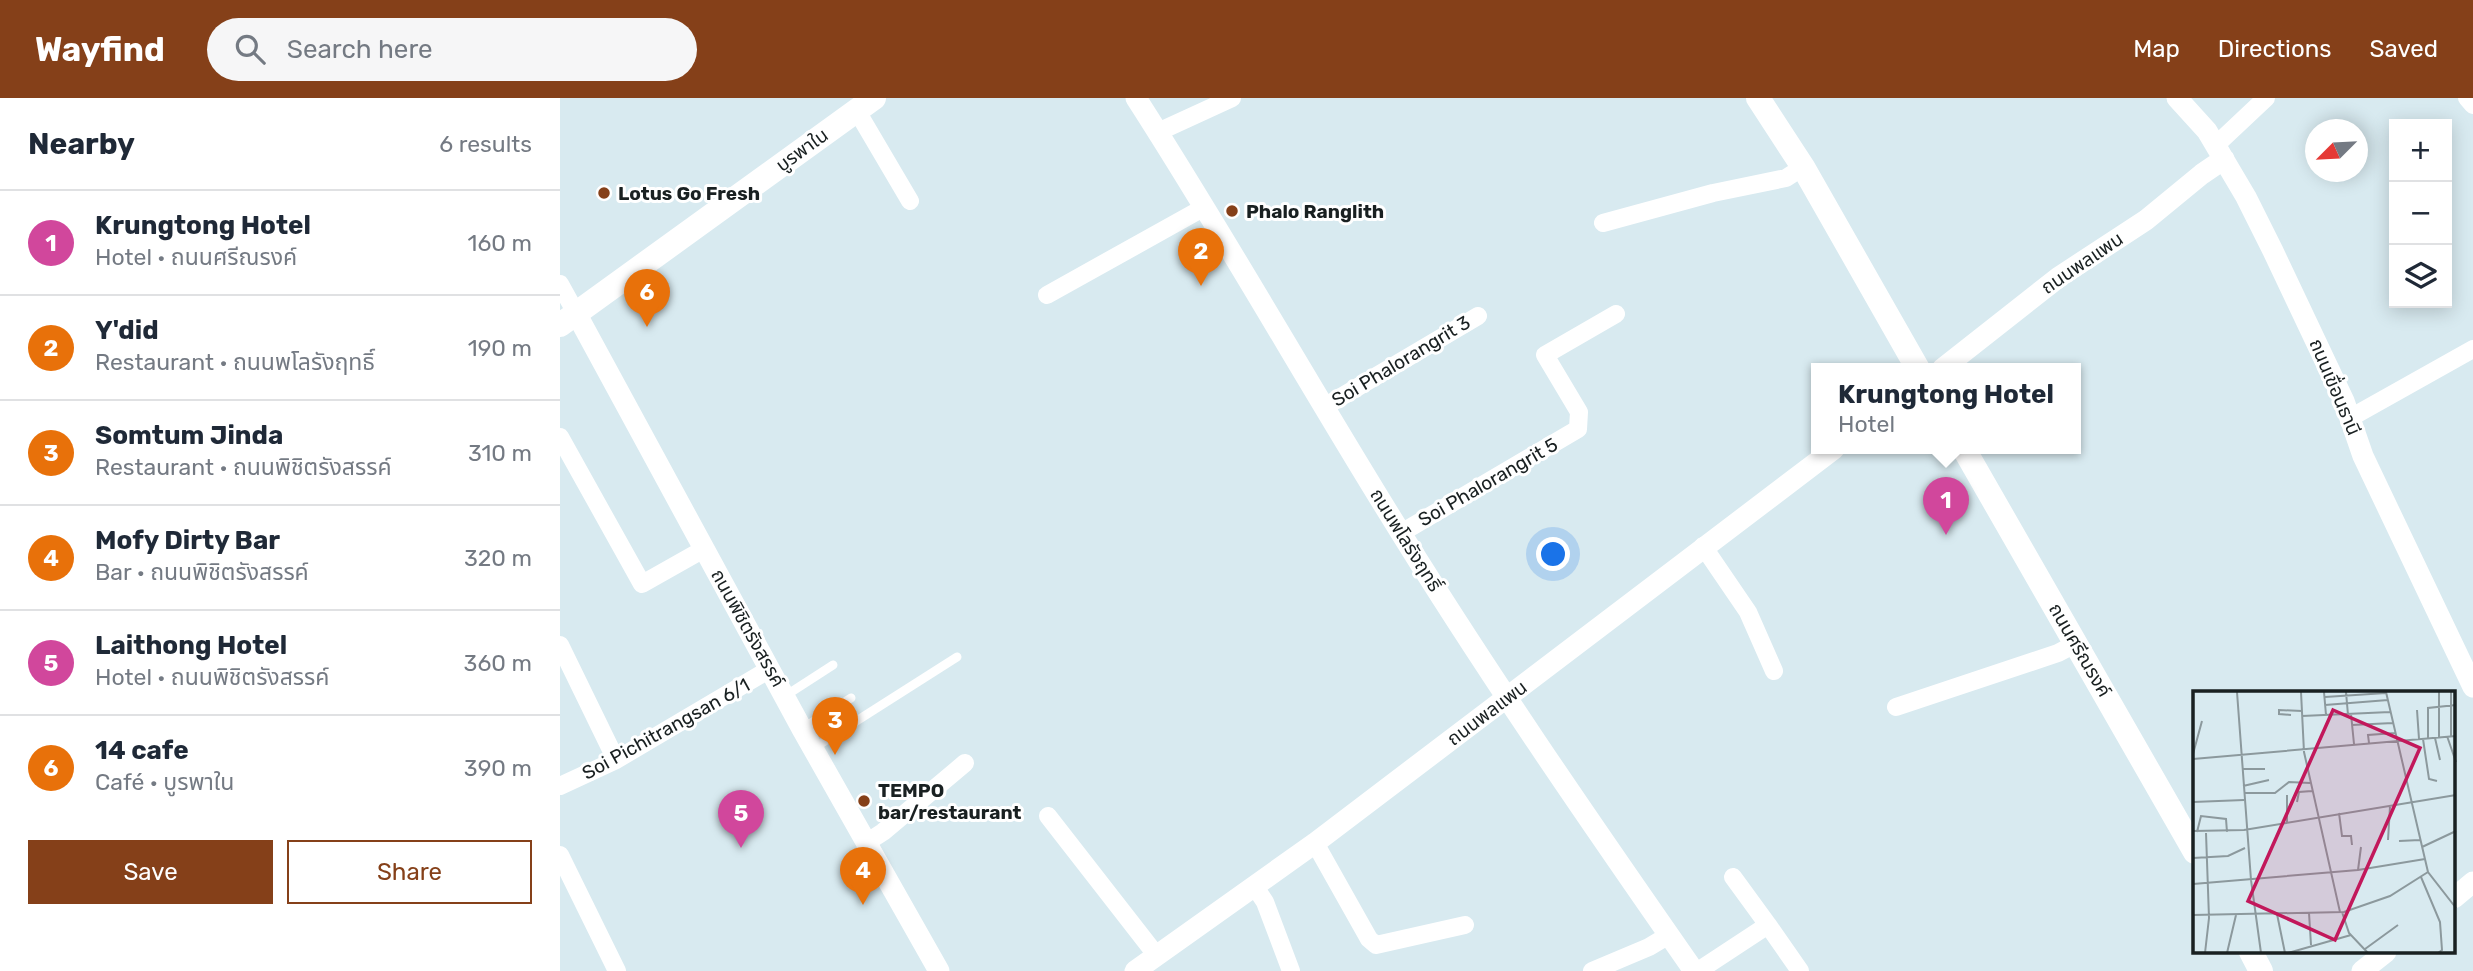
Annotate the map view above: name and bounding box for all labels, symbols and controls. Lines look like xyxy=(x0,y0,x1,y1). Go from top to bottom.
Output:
search box xyxy=(207,18,697,81)
text: Wayfind xyxy=(35,30,165,69)
icon: search xyxy=(231,30,269,68)
text: Search here xyxy=(287,34,433,65)
text: Map xyxy=(2133,35,2180,63)
text: Directions xyxy=(2218,35,2331,63)
text: Saved xyxy=(2369,35,2438,63)
north arrow xyxy=(2305,119,2368,182)
map controls xyxy=(2389,119,2452,308)
button: + xyxy=(2389,119,2452,182)
street label: บูรพาใน xyxy=(771,123,833,177)
text: Nearby xyxy=(28,126,135,162)
text: 6 results xyxy=(439,130,532,158)
place label: Lotus Go Fresh xyxy=(618,182,760,205)
button: − xyxy=(2389,182,2452,245)
marker: Lotus Go Fresh xyxy=(596,185,612,201)
place label: Phalo Ranglith xyxy=(1246,200,1384,223)
marker: Phalo Ranglith xyxy=(1224,203,1240,219)
text: Krungtong Hotel xyxy=(95,210,311,241)
street label: ถนนพลแพน xyxy=(2037,227,2127,299)
pin: 2 xyxy=(1178,228,1224,286)
text: 1 xyxy=(45,229,57,257)
text: 160 m xyxy=(468,229,532,257)
text: Hotel · ถนนศรีณรงค์ xyxy=(95,243,297,271)
button: layers xyxy=(2389,245,2452,308)
pin: 6 xyxy=(624,269,670,327)
street label: Soi Phalorangrit 3 xyxy=(1328,311,1474,411)
text: Y'did xyxy=(95,315,159,346)
text: 2 xyxy=(44,334,58,362)
text: 190 m xyxy=(468,334,532,362)
street label: ถนนเขื่อนธานี xyxy=(2304,334,2368,439)
text: Restaurant · ถนนพโลรังฤทธิ์ xyxy=(95,348,375,376)
popup xyxy=(1811,363,2081,454)
text: Krungtong Hotel xyxy=(1838,379,2054,410)
text: Hotel xyxy=(1838,410,1895,438)
text: Somtum Jinda xyxy=(95,420,283,451)
street label: Soi Phalorangrit 5 xyxy=(1414,433,1562,531)
text: 3 xyxy=(43,439,59,467)
text: 310 m xyxy=(468,439,532,467)
text: Restaurant · ถนนพิชิตรังสรรค์ xyxy=(95,453,392,481)
pin: 1 xyxy=(1923,477,1969,535)
street label: ถนนพโลรังฤทธิ์ xyxy=(1365,484,1447,596)
text: Mofy Dirty Bar xyxy=(95,525,280,556)
your location xyxy=(1536,537,1570,571)
text: 4 xyxy=(43,544,59,572)
text: 320 m xyxy=(464,544,532,572)
text: Bar · ถนนพิชิตรังสรรค์ xyxy=(95,558,309,586)
street label: ถนนพิชิตรังสรรค์ xyxy=(706,565,790,691)
street label: ถนนศรีณรงค์ xyxy=(2044,599,2116,701)
text: Laithong Hotel xyxy=(95,630,287,661)
text: 5 xyxy=(44,649,58,677)
text: 360 m xyxy=(464,649,532,677)
text: Hotel · ถนนพิชิตรังสรรค์ xyxy=(95,663,329,691)
street label: Soi Pichitrangsan 6/1 xyxy=(578,673,754,785)
street label: ถนนพลแพน xyxy=(1443,676,1531,750)
inset map xyxy=(2193,691,2456,954)
pin: 3 xyxy=(812,697,858,755)
text: 14 cafe xyxy=(95,735,189,766)
text: 6 xyxy=(44,754,58,782)
text: 390 m xyxy=(464,754,532,782)
text: Café · บูรพาใน xyxy=(95,768,234,796)
place label: TEMPO bar/restaurant xyxy=(878,779,1022,824)
pin: 5 xyxy=(718,790,764,848)
marker: TEMPO bar/restaurant xyxy=(856,793,872,809)
button: Save xyxy=(28,840,273,904)
button: Share xyxy=(287,840,532,904)
pin: 4 xyxy=(840,847,886,905)

